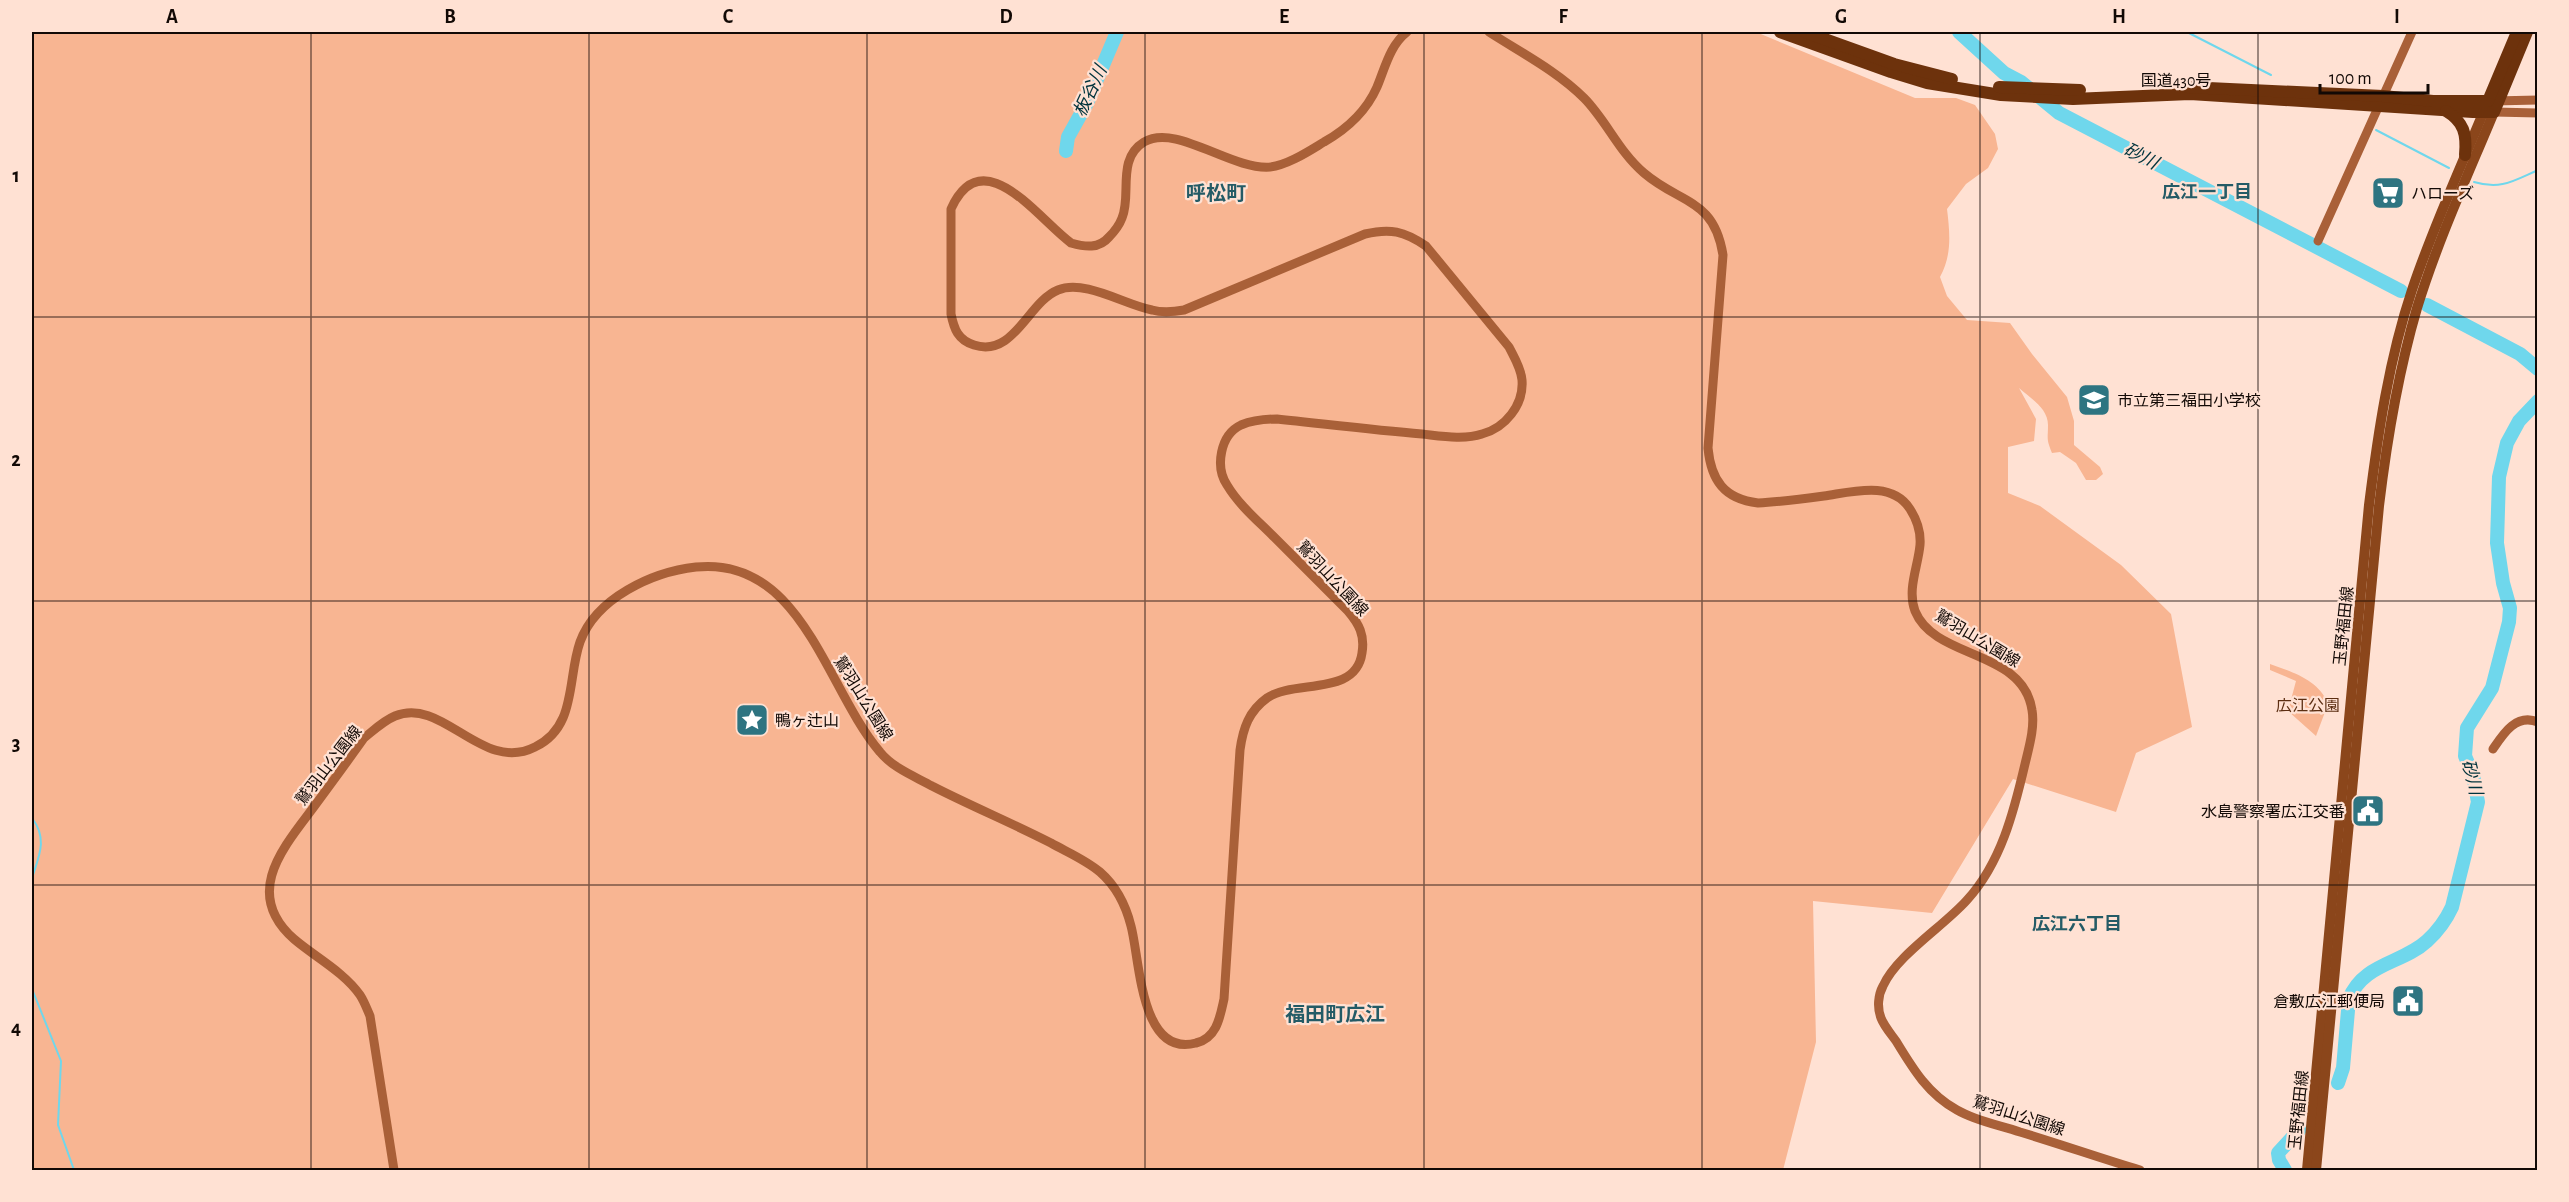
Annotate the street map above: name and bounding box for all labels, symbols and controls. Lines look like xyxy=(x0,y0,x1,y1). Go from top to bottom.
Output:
text: A xyxy=(166,7,178,27)
text: B xyxy=(444,7,456,27)
text: C xyxy=(723,7,734,27)
text: D xyxy=(999,7,1013,27)
text: E xyxy=(1279,7,1289,27)
text: F xyxy=(1558,7,1568,27)
text: G xyxy=(1835,7,1847,27)
text: H xyxy=(2112,7,2126,27)
text: I xyxy=(2394,7,2400,27)
scale bar xyxy=(2320,57,2428,95)
water label: 板谷川 xyxy=(1070,60,1111,120)
text: 100 m xyxy=(2329,70,2372,88)
street label: 国道430号 xyxy=(2141,72,2211,89)
water label: 砂川 xyxy=(2120,140,2163,174)
text: 1 xyxy=(12,166,20,186)
supermarket icon: ハローズ xyxy=(2370,175,2406,211)
district label: 広江一丁目 xyxy=(2162,182,2252,202)
district label: 呼松町 xyxy=(1186,183,1246,204)
place label: ハローズ xyxy=(2411,185,2474,202)
school or university icon: 市立第三福田小学校 xyxy=(2076,382,2112,418)
place label: 市立第三福田小学校 xyxy=(2117,392,2261,409)
text: 2 xyxy=(11,450,21,470)
street label: 鷲羽山公園線 xyxy=(1294,537,1372,619)
street label: 玉野福田線 xyxy=(2331,585,2356,667)
street label: 鷲羽山公園線 xyxy=(1932,606,2023,670)
street label: 鷲羽山公園線 xyxy=(831,653,896,743)
park label: 広江公園 xyxy=(2276,697,2340,714)
place icon: 鴨ヶ辻山 xyxy=(734,702,770,738)
place label: 鴨ヶ辻山 xyxy=(775,712,839,729)
street label: 鷲羽山公園線 xyxy=(292,722,365,808)
text: 3 xyxy=(12,734,20,754)
water label: 砂川 xyxy=(2458,757,2486,799)
public building icon: 水島警察署広江交番 xyxy=(2350,793,2386,829)
place label: 水島警察署広江交番 xyxy=(2201,803,2345,820)
district label: 広江六丁目 xyxy=(2032,914,2122,934)
public building icon: 倉敷広江郵便局 xyxy=(2390,983,2426,1019)
place label: 倉敷広江郵便局 xyxy=(2273,993,2385,1010)
district label: 福田町広江 xyxy=(1285,1004,1385,1025)
text: 4 xyxy=(11,1018,21,1038)
street label: 玉野福田線 xyxy=(2286,1069,2311,1151)
street label: 鷲羽山公園線 xyxy=(1971,1093,2067,1138)

